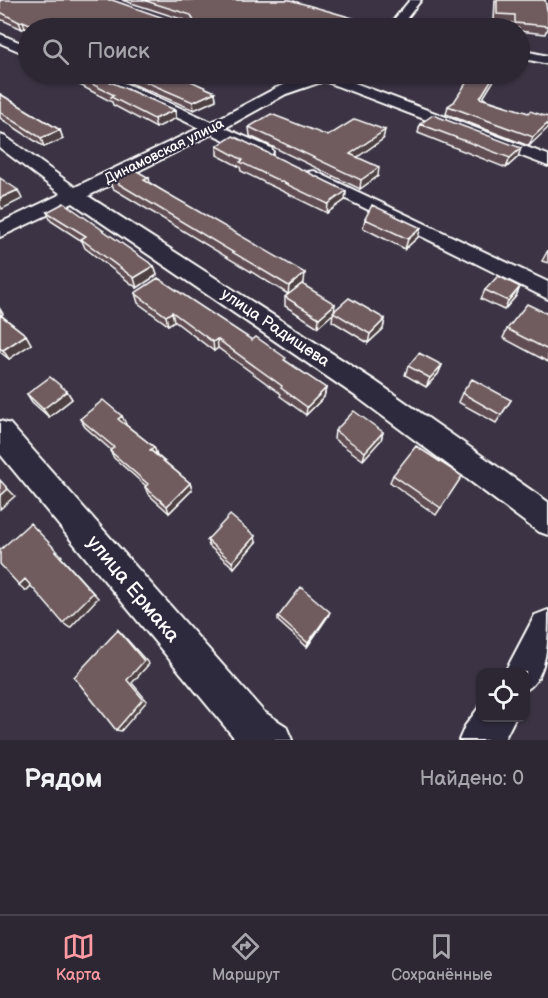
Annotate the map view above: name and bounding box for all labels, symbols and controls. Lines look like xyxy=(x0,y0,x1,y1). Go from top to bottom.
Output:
search box xyxy=(18,18,530,84)
icon: search xyxy=(39,35,72,68)
text: Поиск xyxy=(87,38,150,65)
street label: Динамовская улица xyxy=(102,114,227,187)
street label: улица Радищева xyxy=(217,285,333,372)
street label: улица Ермака xyxy=(81,531,185,647)
map controls xyxy=(476,668,530,722)
button: locate xyxy=(476,668,530,722)
text: Рядом xyxy=(24,764,102,795)
text: Найдено: 0 xyxy=(420,767,524,791)
tab: Карта xyxy=(56,930,101,985)
tab: Маршрут xyxy=(212,930,280,985)
tab: Сохранённые xyxy=(391,930,492,985)

